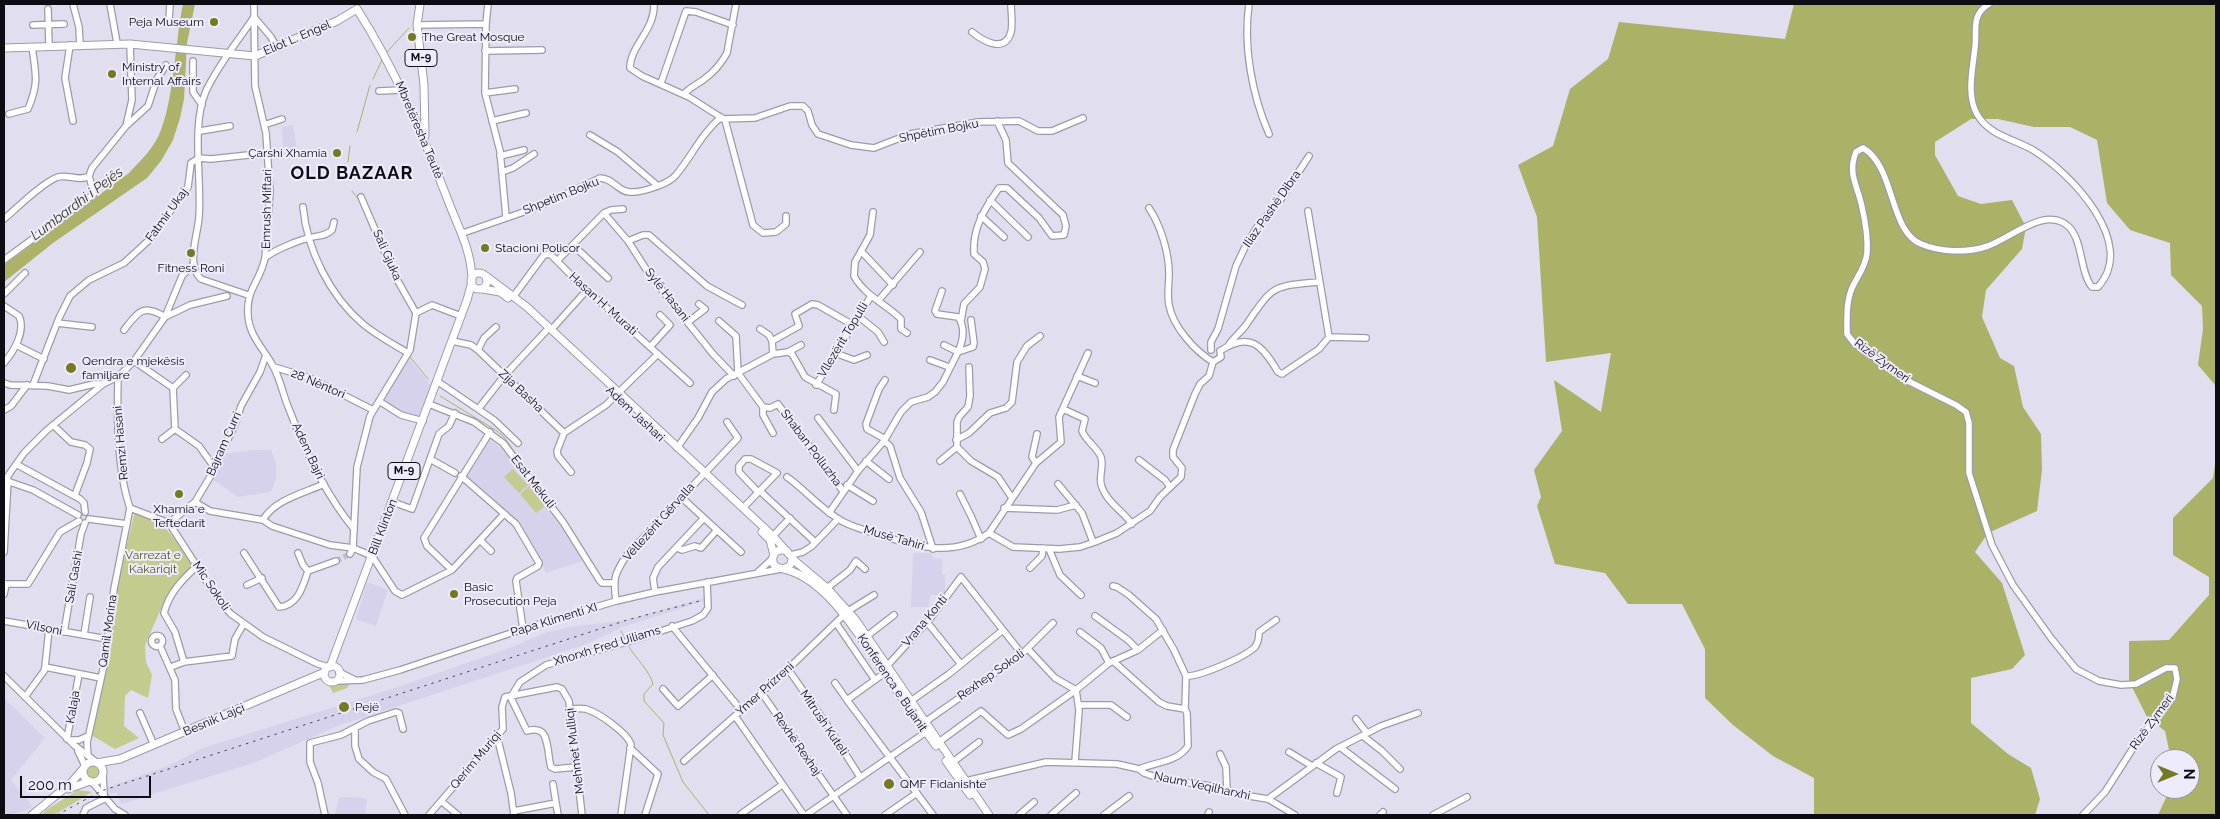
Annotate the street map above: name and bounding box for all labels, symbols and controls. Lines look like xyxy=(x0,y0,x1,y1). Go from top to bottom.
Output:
place label: Peja Museum xyxy=(129,15,204,29)
marker: Peja Museum xyxy=(208,16,220,28)
street label: Eliot L. Engel xyxy=(261,17,333,59)
place label: The Great Mosque xyxy=(422,30,525,44)
marker: The Great Mosque xyxy=(406,31,418,43)
road number: M-9 xyxy=(405,49,437,66)
place label: Ministry of Internal Affairs xyxy=(122,60,201,88)
marker: Ministry of Internal Affairs xyxy=(106,68,118,80)
street label: Mbretëresha Teutë xyxy=(392,79,446,181)
street label: Shpëtim Bojku xyxy=(898,116,980,146)
place label: Çarshi Xhamia xyxy=(248,146,327,160)
marker: Çarshi Xhamia xyxy=(331,147,343,159)
district label: OLD BAZAAR xyxy=(289,163,415,185)
water label: Lumbardhi i Pejës xyxy=(28,164,126,244)
street label: Iliaz Pashë Dibra xyxy=(1240,168,1304,250)
street label: Emrush Miftari xyxy=(259,169,275,249)
street label: Shpetim Bojku xyxy=(521,174,601,218)
street label: Fatmir Ukaj xyxy=(143,186,191,244)
street label: Sali Gjuka xyxy=(369,227,405,283)
place label: Stacioni Policor xyxy=(495,241,580,255)
marker: Stacioni Policor xyxy=(479,242,491,254)
marker: Fitness Roni xyxy=(185,247,197,259)
place label: Fitness Roni xyxy=(158,261,224,275)
street label: Sylë Hasani xyxy=(642,265,692,325)
street label: Hasan H. Murati xyxy=(566,270,640,338)
street label: Vllezërit Topulli xyxy=(815,300,871,380)
street label: Rizë Zymeri xyxy=(1851,336,1913,386)
place label: Qendra e mjekësis familjare xyxy=(82,354,184,382)
marker: Qendra e mjekësis familjare xyxy=(64,361,78,375)
street label: 28 Nëntori xyxy=(289,366,347,402)
street label: Zija Basha xyxy=(495,367,547,415)
street label: Adem Jashari xyxy=(603,383,667,445)
street label: Remzi Hasani xyxy=(111,405,131,481)
street label: Shaban Polluzha xyxy=(777,407,845,489)
street label: Bajram Curri xyxy=(204,410,244,478)
street label: Adem Bajri xyxy=(289,421,327,481)
street label: Esat Mekuli xyxy=(508,453,558,511)
road number: M-9 xyxy=(388,462,420,480)
street label: Vëllezërit Gërvalla xyxy=(620,480,698,564)
marker: Xhamia e Teftedarit xyxy=(173,488,185,500)
street label: Bill Klinton xyxy=(366,497,400,557)
place label: Xhamia e Teftedarit xyxy=(153,502,205,530)
street label: Musë Tahiri xyxy=(862,522,926,554)
park label: Varrezat e Kakariqit xyxy=(125,548,181,576)
street label: Sali Gashi xyxy=(62,550,86,604)
street label: Mic Sokoli xyxy=(189,559,233,613)
place label: Basic Prosecution Peja xyxy=(464,580,557,608)
marker: Basic Prosecution Peja xyxy=(448,588,460,600)
street label: Vrana Konti xyxy=(899,592,951,650)
street label: Qamil Morina xyxy=(96,594,120,668)
street label: Papa Klimenti XI xyxy=(509,600,599,640)
street label: Vilsoni xyxy=(25,617,63,639)
street label: Xhorxh Fred Uiliams xyxy=(552,623,662,669)
street label: Konferenca e Bujanit xyxy=(854,631,930,735)
street label: Rexhep Sokoli xyxy=(955,647,1027,703)
street label: Ymer Prizreni xyxy=(733,659,797,719)
street label: Mitrush Kuteli xyxy=(797,688,851,758)
street label: Kalaja xyxy=(63,689,83,725)
street label: Rizë Zymeri xyxy=(2127,691,2177,753)
marker: Pejë xyxy=(337,700,351,714)
place label: Pejë xyxy=(355,700,379,714)
street label: Besnik Lajçi xyxy=(181,701,247,739)
street label: Mehmet Mulliqi xyxy=(563,707,587,795)
street label: Rexhë Rexhaj xyxy=(770,709,824,779)
street label: Qerim Muriqi xyxy=(448,728,504,792)
north arrow xyxy=(2150,749,2200,799)
scale bar xyxy=(22,766,154,798)
street label: Naum Veqilharxhi xyxy=(1153,769,1251,803)
text: N xyxy=(2181,769,2197,779)
text: 200 m xyxy=(28,776,72,794)
marker: QMF Fidanishte xyxy=(882,777,896,791)
place label: QMF Fidanishte xyxy=(900,777,987,791)

